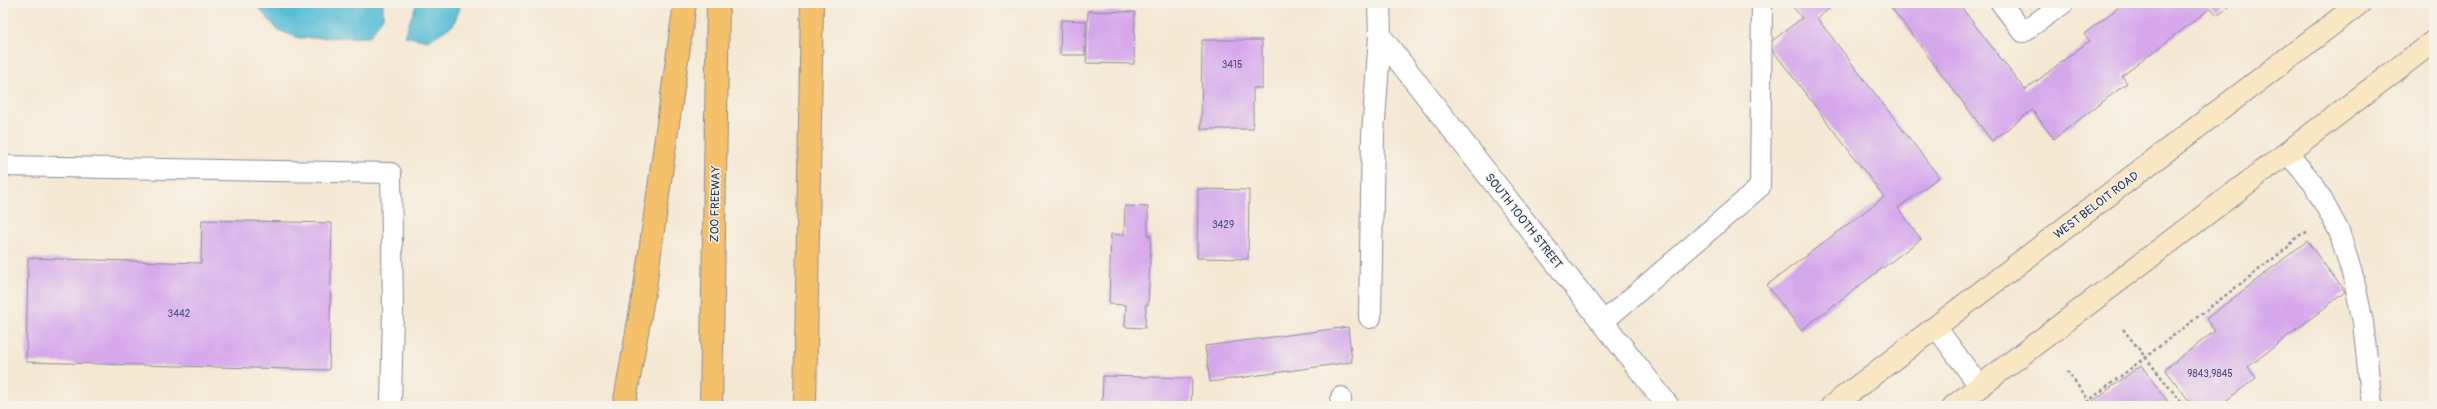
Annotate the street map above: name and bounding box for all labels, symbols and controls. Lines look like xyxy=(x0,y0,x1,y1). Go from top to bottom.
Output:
house number: 3415 xyxy=(1222,59,1242,71)
street label: ZOO FREEWAY xyxy=(707,165,724,243)
street label: WEST BELOIT ROAD xyxy=(2051,168,2142,242)
street label: SOUTH 100TH STREET xyxy=(1482,171,1566,272)
house number: 3429 xyxy=(1212,219,1234,231)
house number: 3442 xyxy=(168,308,191,320)
house number: 9843,9845 xyxy=(2187,368,2233,380)

